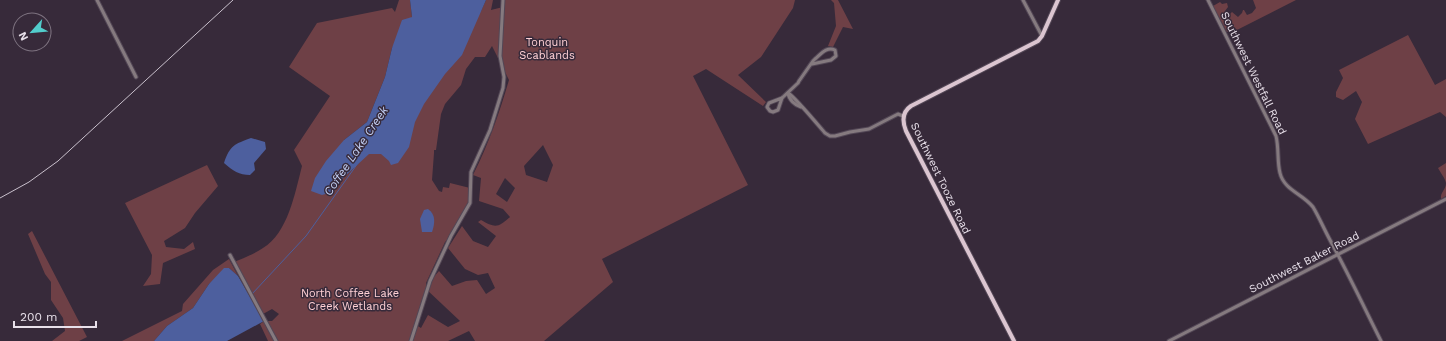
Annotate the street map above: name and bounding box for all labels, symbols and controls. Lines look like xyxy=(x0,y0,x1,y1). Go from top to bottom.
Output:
street label: Southwest Westfall Road xyxy=(1218,10,1289,137)
north arrow xyxy=(12,12,52,52)
text: N xyxy=(16,30,31,43)
park label: Tonquin Scablands xyxy=(519,36,575,62)
water label: Coffee Lake Creek xyxy=(321,103,391,198)
street label: Southwest Tooze Road xyxy=(908,120,973,236)
street label: Southwest Baker Road xyxy=(1247,229,1362,296)
park label: North Coffee Lake Creek Wetlands xyxy=(301,287,399,313)
scale bar xyxy=(14,303,96,329)
text: 200 m xyxy=(20,310,57,324)

